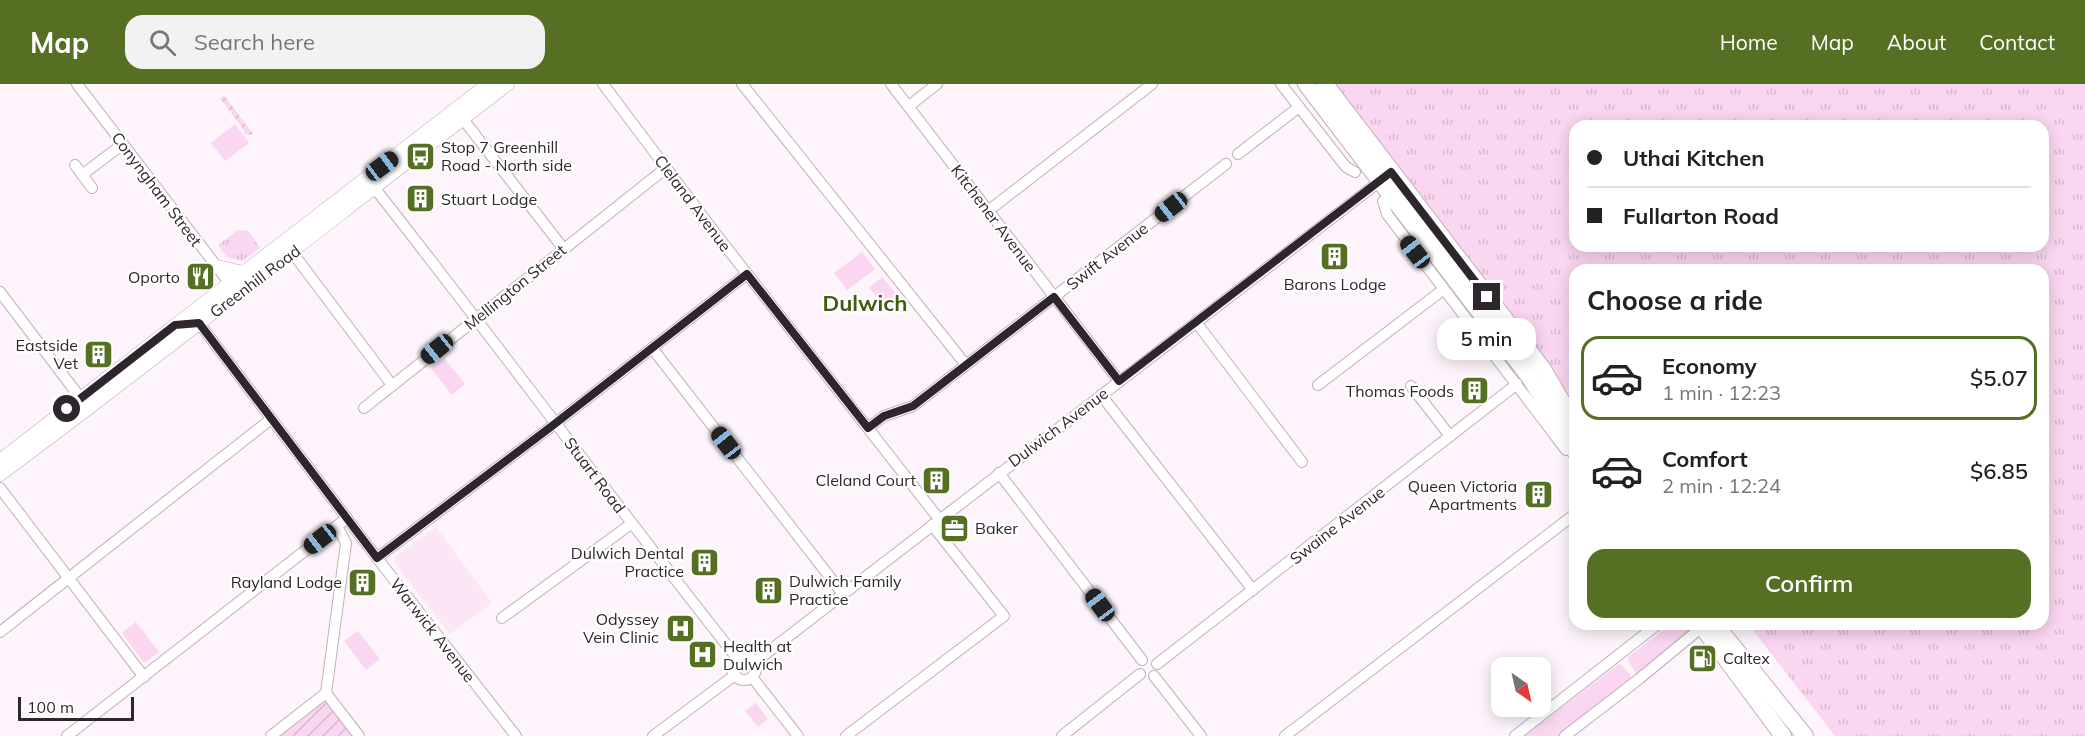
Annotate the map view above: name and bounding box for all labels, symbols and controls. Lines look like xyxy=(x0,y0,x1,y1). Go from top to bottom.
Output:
search box xyxy=(125,15,545,69)
text: Map xyxy=(30,25,89,60)
icon: search xyxy=(146,26,179,59)
text: Search here xyxy=(194,28,315,56)
text: Home xyxy=(1720,29,1778,55)
text: Map xyxy=(1811,29,1854,55)
text: About xyxy=(1887,29,1946,55)
text: Contact xyxy=(1979,29,2055,55)
street label: Conyngham Street xyxy=(108,128,207,250)
place label: Stop 7 Greenhill Road - North side xyxy=(441,137,572,175)
bus stop icon: Stop 7 Greenhill Road - North side xyxy=(404,140,436,172)
text: Uthai Kitchen xyxy=(1623,144,1765,172)
car xyxy=(362,148,402,184)
street label: Cleland Avenue xyxy=(650,151,736,255)
street label: Kitchener Avenue xyxy=(947,160,1041,276)
building icon: Stuart Lodge xyxy=(404,183,436,215)
place label: Stuart Lodge xyxy=(441,189,537,209)
car xyxy=(1151,189,1191,225)
text: Fullarton Road xyxy=(1623,202,1779,230)
street label: Swift Avenue xyxy=(1062,218,1152,294)
car xyxy=(1397,232,1433,272)
street label: Greenhill Road xyxy=(206,240,304,322)
street label: Mellington Street xyxy=(460,240,570,334)
building icon: Barons Lodge xyxy=(1319,240,1351,272)
restaurant icon: Oporto xyxy=(185,261,217,293)
place label: Oporto xyxy=(128,267,180,287)
place label: Barons Lodge xyxy=(1284,274,1386,294)
route end xyxy=(1473,283,1500,310)
text: Choose a ride xyxy=(1587,283,1763,317)
district label: Dulwich xyxy=(822,289,908,317)
callout: 5 min xyxy=(1438,318,1537,360)
text: 5 min xyxy=(1461,326,1512,351)
car xyxy=(417,331,457,367)
place label: Eastside Vet xyxy=(16,335,78,373)
building icon: Eastside Vet xyxy=(83,338,115,370)
icon: car xyxy=(1590,351,1644,405)
text: Economy xyxy=(1662,352,1757,380)
text: $5.07 xyxy=(1970,364,2028,392)
building icon: Thomas Foods xyxy=(1459,375,1491,407)
text: 1 min · 12:23 xyxy=(1662,380,1781,405)
place label: Thomas Foods xyxy=(1346,381,1454,401)
street label: Dulwich Avenue xyxy=(1004,383,1112,471)
route start xyxy=(53,395,80,422)
car xyxy=(708,423,744,463)
street label: Stuart Road xyxy=(560,433,630,517)
icon: car xyxy=(1590,444,1644,498)
text: Comfort xyxy=(1662,445,1748,473)
text: $6.85 xyxy=(1970,457,2028,485)
building icon: Cleland Court xyxy=(921,464,953,496)
place label: Cleland Court xyxy=(815,470,916,490)
text: 2 min · 12:24 xyxy=(1662,473,1781,498)
place label: Queen Victoria Apartments xyxy=(1408,476,1517,514)
building icon: Queen Victoria Apartments xyxy=(1522,479,1554,511)
street label: Swaine Avenue xyxy=(1286,482,1388,568)
office icon: Baker xyxy=(938,512,970,544)
place label: Baker xyxy=(975,518,1018,538)
car xyxy=(300,521,340,557)
place label: Dulwich Dental Practice xyxy=(571,543,684,581)
building icon: Dulwich Dental Practice xyxy=(689,546,721,578)
button: Confirm xyxy=(1587,549,2031,618)
building icon: Rayland Lodge xyxy=(347,566,379,598)
place label: Dulwich Family Practice xyxy=(789,571,902,609)
place label: Rayland Lodge xyxy=(231,572,342,592)
street label: Warwick Avenue xyxy=(386,574,480,686)
building icon: Dulwich Family Practice xyxy=(752,574,784,606)
car xyxy=(1082,585,1118,625)
place label: Odyssey Vein Clinic xyxy=(583,609,659,647)
hospital icon: Odyssey Vein Clinic xyxy=(664,612,696,644)
place label: Health at Dulwich xyxy=(723,636,792,674)
hospital icon: Health at Dulwich xyxy=(686,639,718,671)
fuel station icon: Caltex xyxy=(1686,642,1718,674)
place label: Caltex xyxy=(1723,648,1770,668)
north arrow xyxy=(1491,657,1551,717)
map controls xyxy=(1491,657,1551,717)
scale bar xyxy=(18,694,134,722)
text: 100 m xyxy=(27,697,74,717)

